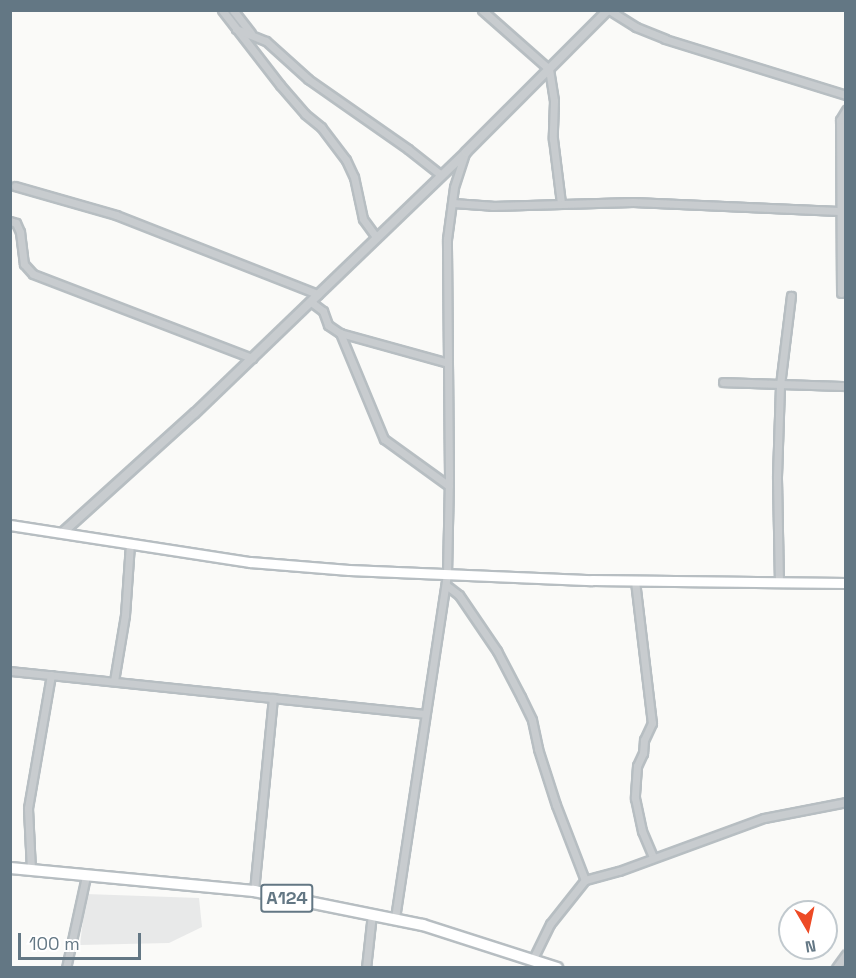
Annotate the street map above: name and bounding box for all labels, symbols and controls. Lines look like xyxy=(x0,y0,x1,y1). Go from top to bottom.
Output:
road number: A124 xyxy=(260,883,314,913)
north arrow xyxy=(778,900,838,960)
scale bar xyxy=(21,921,144,959)
text: 100 m xyxy=(29,932,80,955)
text: N xyxy=(804,935,818,958)

